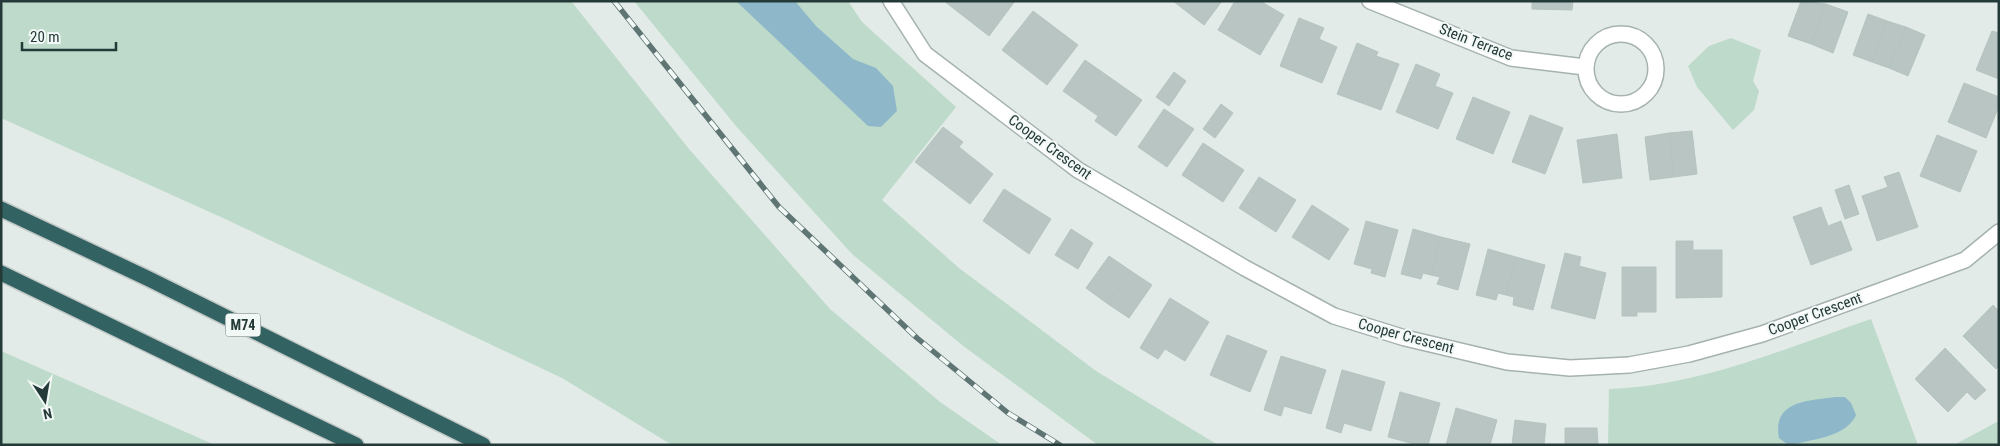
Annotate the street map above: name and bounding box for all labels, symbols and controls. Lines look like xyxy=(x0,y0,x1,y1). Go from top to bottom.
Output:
scale bar xyxy=(22,20,116,52)
street label: Stein Terrace xyxy=(1437,20,1515,64)
text: 20 m xyxy=(30,28,60,46)
street label: Cooper Crescent xyxy=(1005,111,1095,183)
street label: Cooper Crescent xyxy=(1766,289,1864,339)
road number: M74 xyxy=(226,314,260,336)
street label: Cooper Crescent xyxy=(1356,315,1456,357)
north arrow xyxy=(20,376,70,426)
text: N xyxy=(42,405,54,422)

